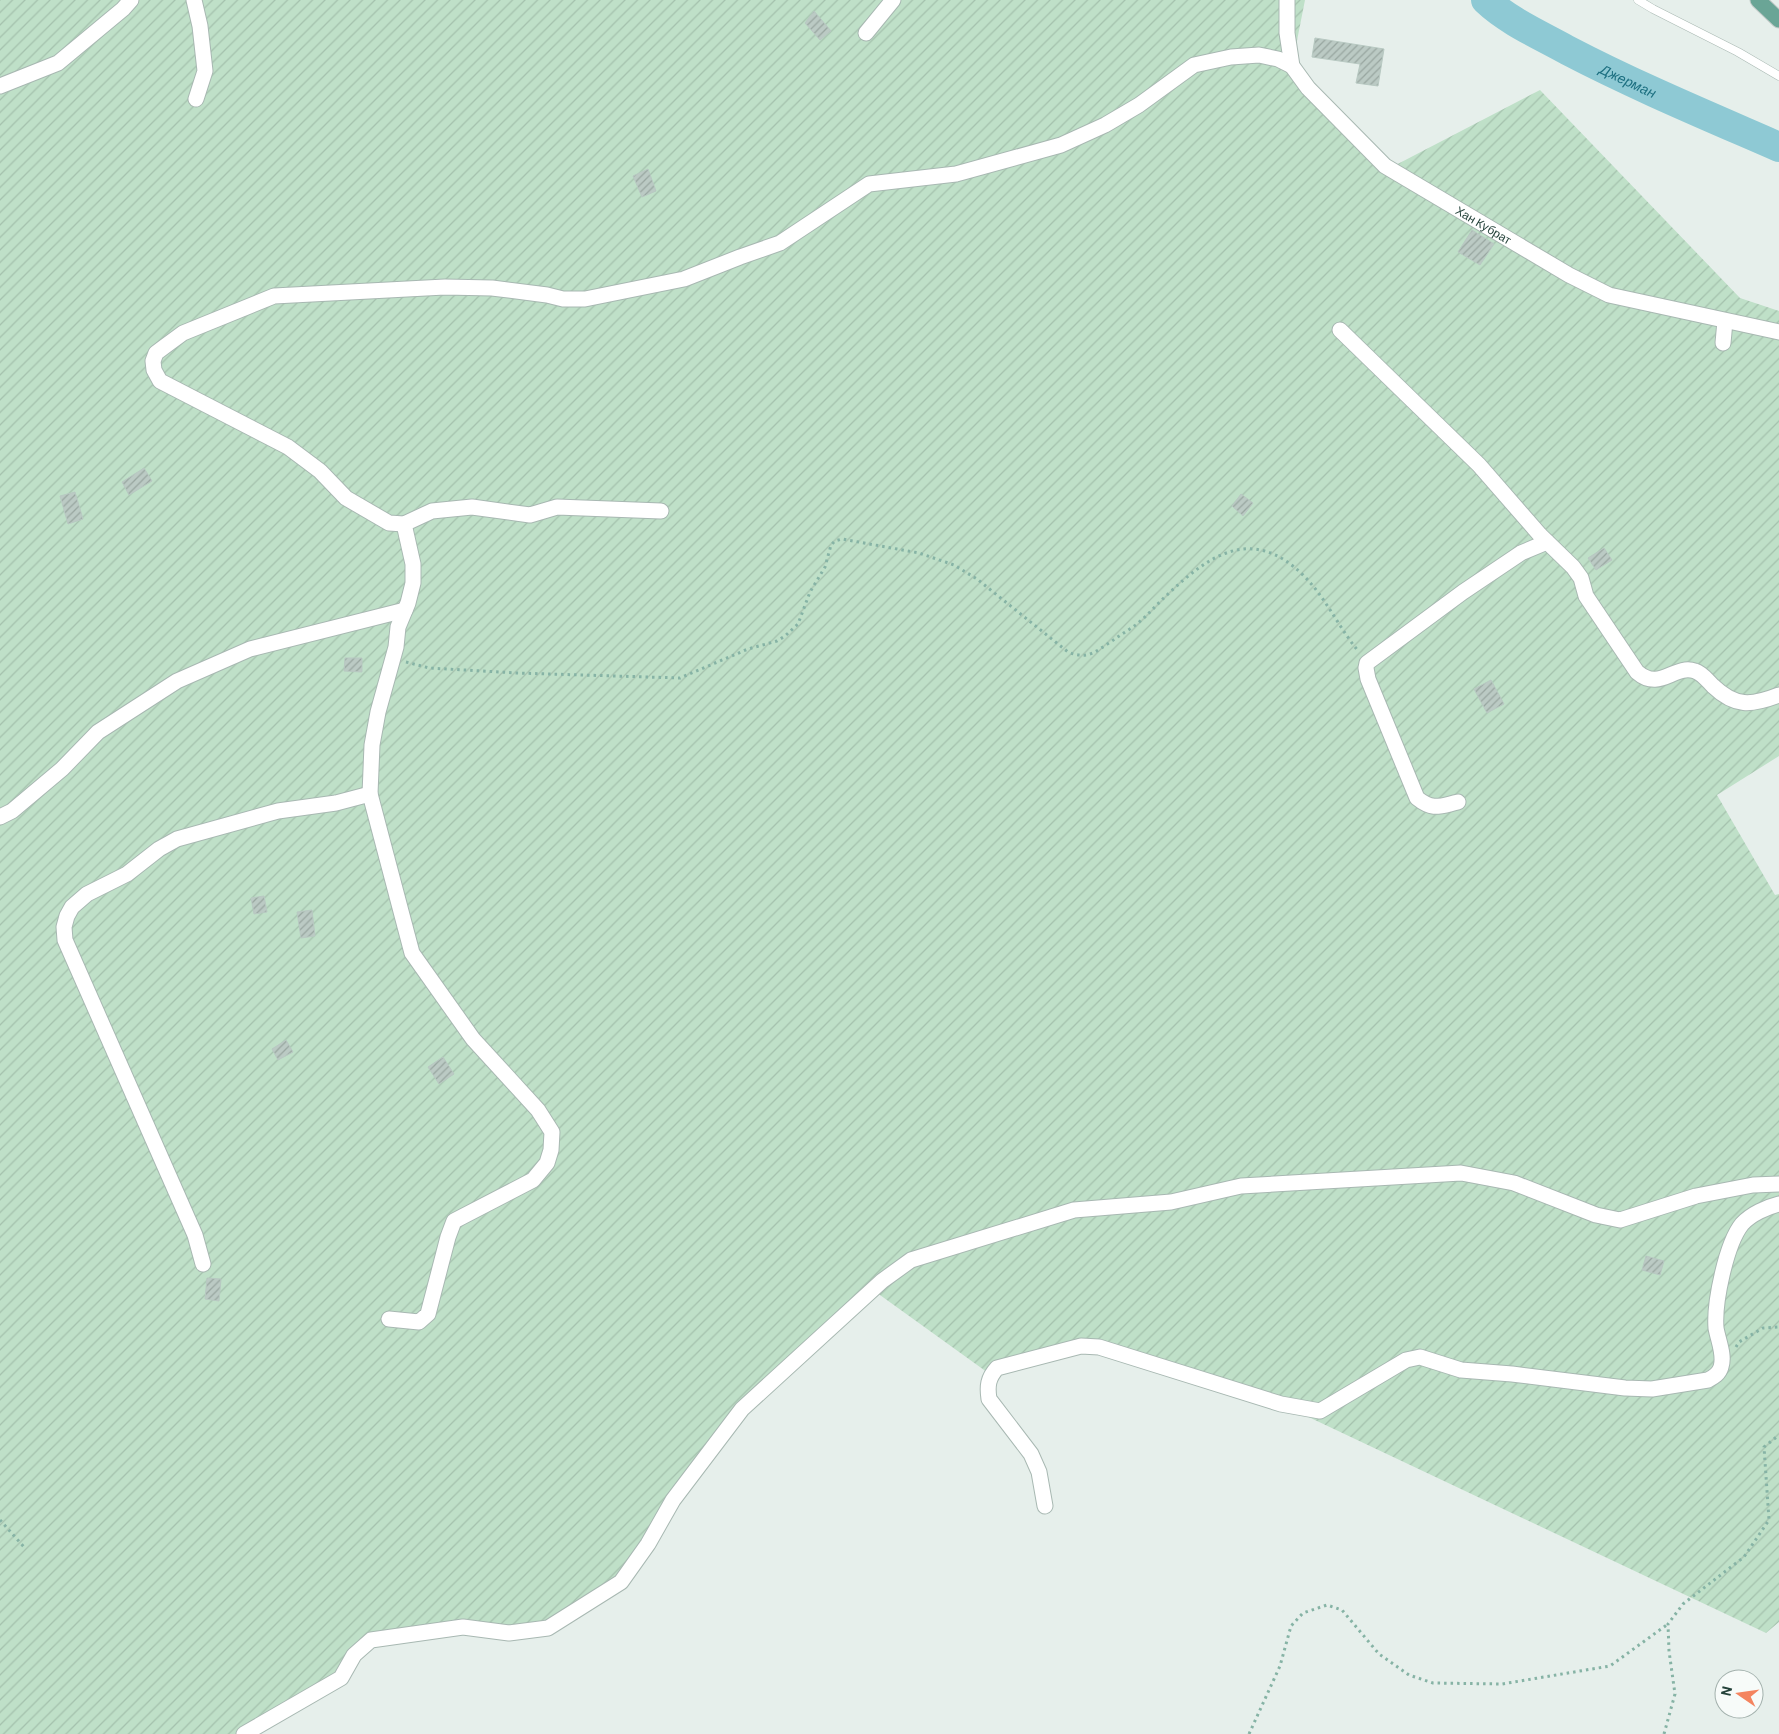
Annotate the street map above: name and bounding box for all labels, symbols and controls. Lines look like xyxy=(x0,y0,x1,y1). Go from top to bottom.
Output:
water label: Джерман xyxy=(1596,59,1659,101)
street label: Хан Кубрат xyxy=(1453,203,1515,247)
north arrow xyxy=(1714,1669,1764,1719)
text: N xyxy=(1717,1685,1735,1697)

